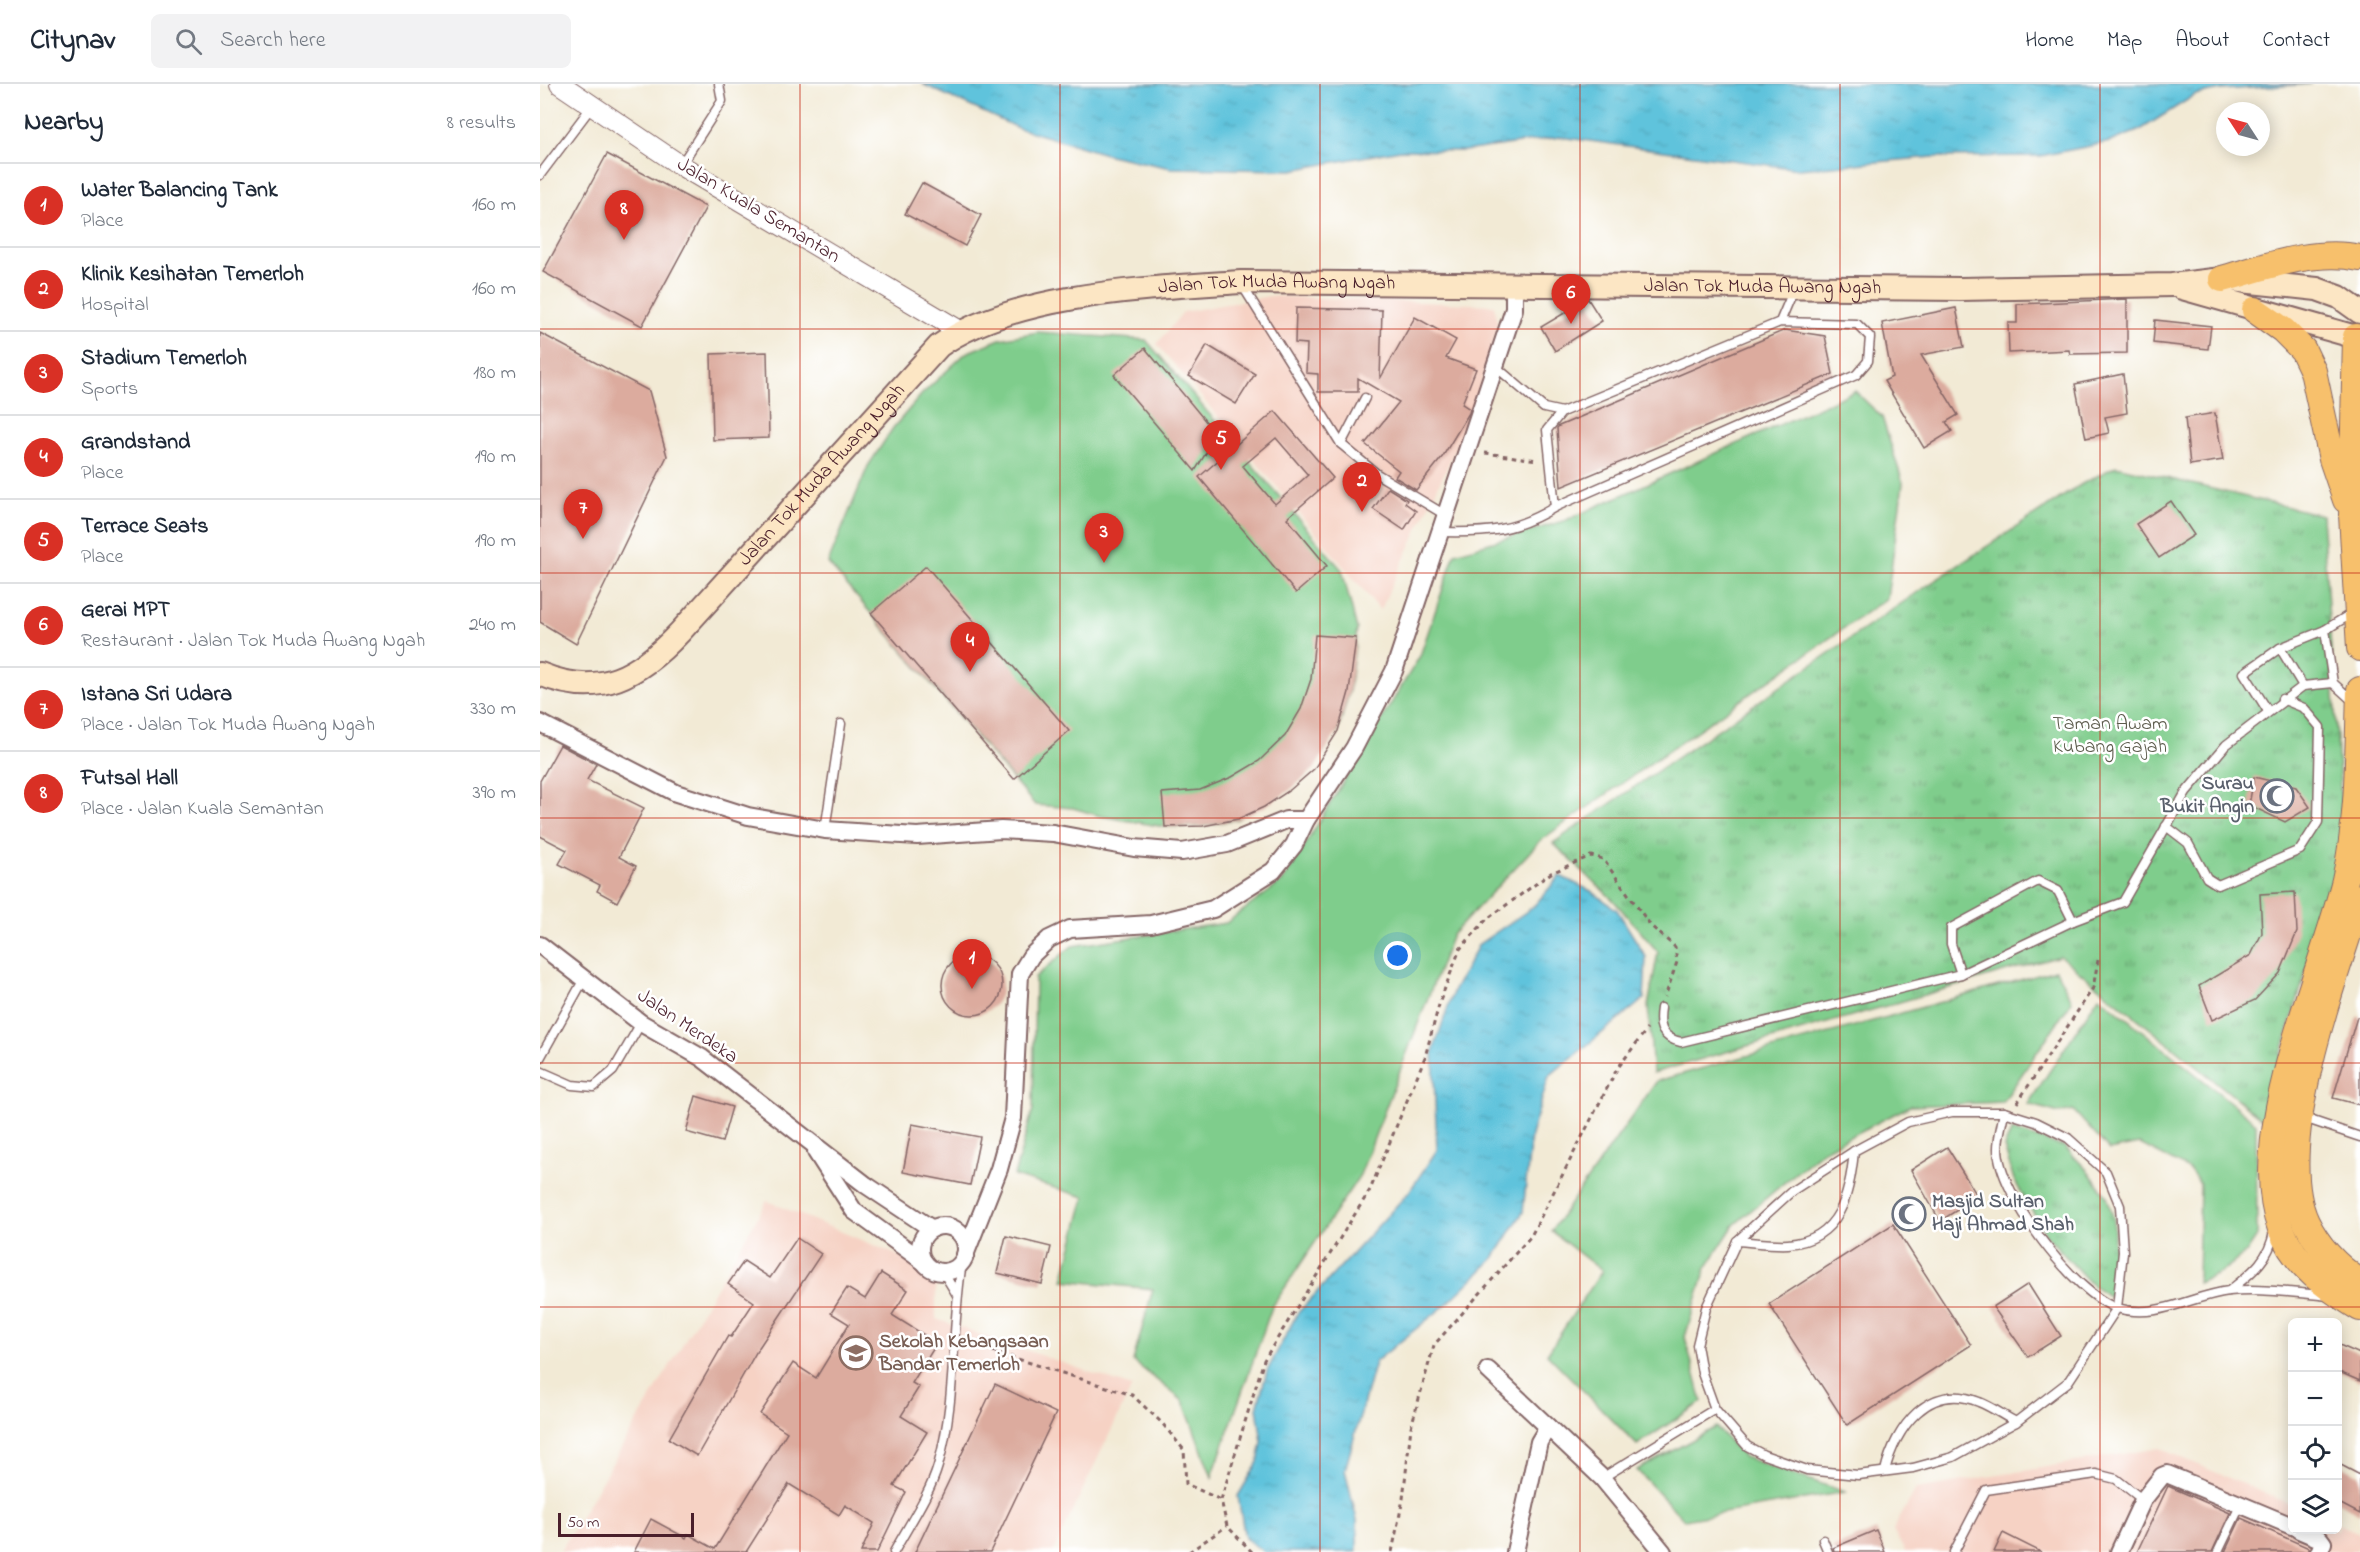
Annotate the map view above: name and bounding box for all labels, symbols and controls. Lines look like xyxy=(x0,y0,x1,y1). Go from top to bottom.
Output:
search box xyxy=(151,14,571,68)
text: Citynav xyxy=(30,21,115,62)
icon: search xyxy=(172,25,205,58)
text: Search here xyxy=(220,25,326,57)
text: Home xyxy=(2025,26,2074,56)
text: Map xyxy=(2107,26,2142,56)
text: About xyxy=(2175,26,2229,56)
text: Contact xyxy=(2262,26,2330,56)
north arrow xyxy=(2216,102,2270,156)
text: Nearby xyxy=(24,104,103,142)
text: 8 results xyxy=(447,109,516,138)
street label: Jalan Kuala Semantan xyxy=(671,151,845,271)
text: Water Balancing Tank xyxy=(81,175,278,207)
pin: 8 xyxy=(604,190,644,240)
text: 1 xyxy=(40,191,47,220)
text: 160 m xyxy=(472,191,516,220)
text: Place xyxy=(81,207,123,236)
text: Klinik Kesihatan Temerloh xyxy=(81,259,304,291)
street label: Jalan Tok Muda Awang Ngah xyxy=(1157,267,1395,302)
street label: Jalan Tok Muda Awang Ngah xyxy=(1644,271,1881,304)
pin: 6 xyxy=(1552,274,1590,324)
text: 2 xyxy=(39,275,48,304)
text: 160 m xyxy=(472,275,516,304)
text: Hospital xyxy=(81,291,149,320)
text: Stadium Temerloh xyxy=(81,343,247,375)
text: 3 xyxy=(39,359,48,388)
text: 180 m xyxy=(473,359,516,388)
text: Sports xyxy=(81,375,138,404)
street label: Jalan Tok Muda Awang Ngah xyxy=(732,377,913,573)
pin: 5 xyxy=(1202,420,1240,470)
text: Grandstand xyxy=(81,427,190,459)
text: 4 xyxy=(39,443,48,472)
text: 190 m xyxy=(474,443,516,472)
text: Place xyxy=(81,459,123,488)
pin: 2 xyxy=(1342,462,1382,512)
pin: 7 xyxy=(564,490,603,539)
text: Terrace Seats xyxy=(81,511,209,543)
pin: 3 xyxy=(1084,514,1124,563)
text: 5 xyxy=(38,527,49,556)
text: 190 m xyxy=(474,527,516,556)
text: Place xyxy=(81,543,123,572)
text: Gerai MPT xyxy=(81,595,170,627)
text: 6 xyxy=(39,611,48,640)
text: 240 m xyxy=(469,611,516,640)
pin: 4 xyxy=(950,622,990,672)
text: Restaurant · Jalan Tok Muda Awang Ngah xyxy=(81,627,425,656)
text: Istana Sri Udara xyxy=(81,679,232,711)
text: 7 xyxy=(39,695,48,724)
text: 330 m xyxy=(470,695,516,724)
park label: Taman Awam Kubang Gajah xyxy=(2052,710,2168,763)
text: Place · Jalan Tok Muda Awang Ngah xyxy=(81,711,375,740)
text: Futsal Hall xyxy=(81,763,178,795)
place label: Surau Bukit Angin xyxy=(2159,770,2254,823)
mosque icon: Surau Bukit Angin xyxy=(2259,778,2295,814)
text: 8 xyxy=(40,779,47,808)
text: 390 m xyxy=(473,779,516,808)
text: Place · Jalan Kuala Semantan xyxy=(81,795,324,824)
pin: 1 xyxy=(952,940,992,989)
your location xyxy=(1383,941,1412,970)
street label: Jalan Merdeka xyxy=(631,982,743,1072)
place label: Masjid Sultan Haji Ahmad Shah xyxy=(1932,1188,2074,1240)
mosque icon: Masjid Sultan Haji Ahmad Shah xyxy=(1891,1196,1927,1232)
map controls xyxy=(2288,1318,2342,1534)
button: + xyxy=(2288,1318,2342,1372)
place label: Sekolah Kebangsaan Bandar Temerloh xyxy=(878,1328,1049,1380)
school or university icon: Sekolah Kebangsaan Bandar Temerloh xyxy=(838,1335,874,1371)
button: − xyxy=(2288,1372,2342,1426)
button: locate xyxy=(2288,1426,2342,1480)
button: layers xyxy=(2288,1480,2342,1534)
scale bar xyxy=(558,1510,694,1538)
text: 50 m xyxy=(567,1511,599,1535)

